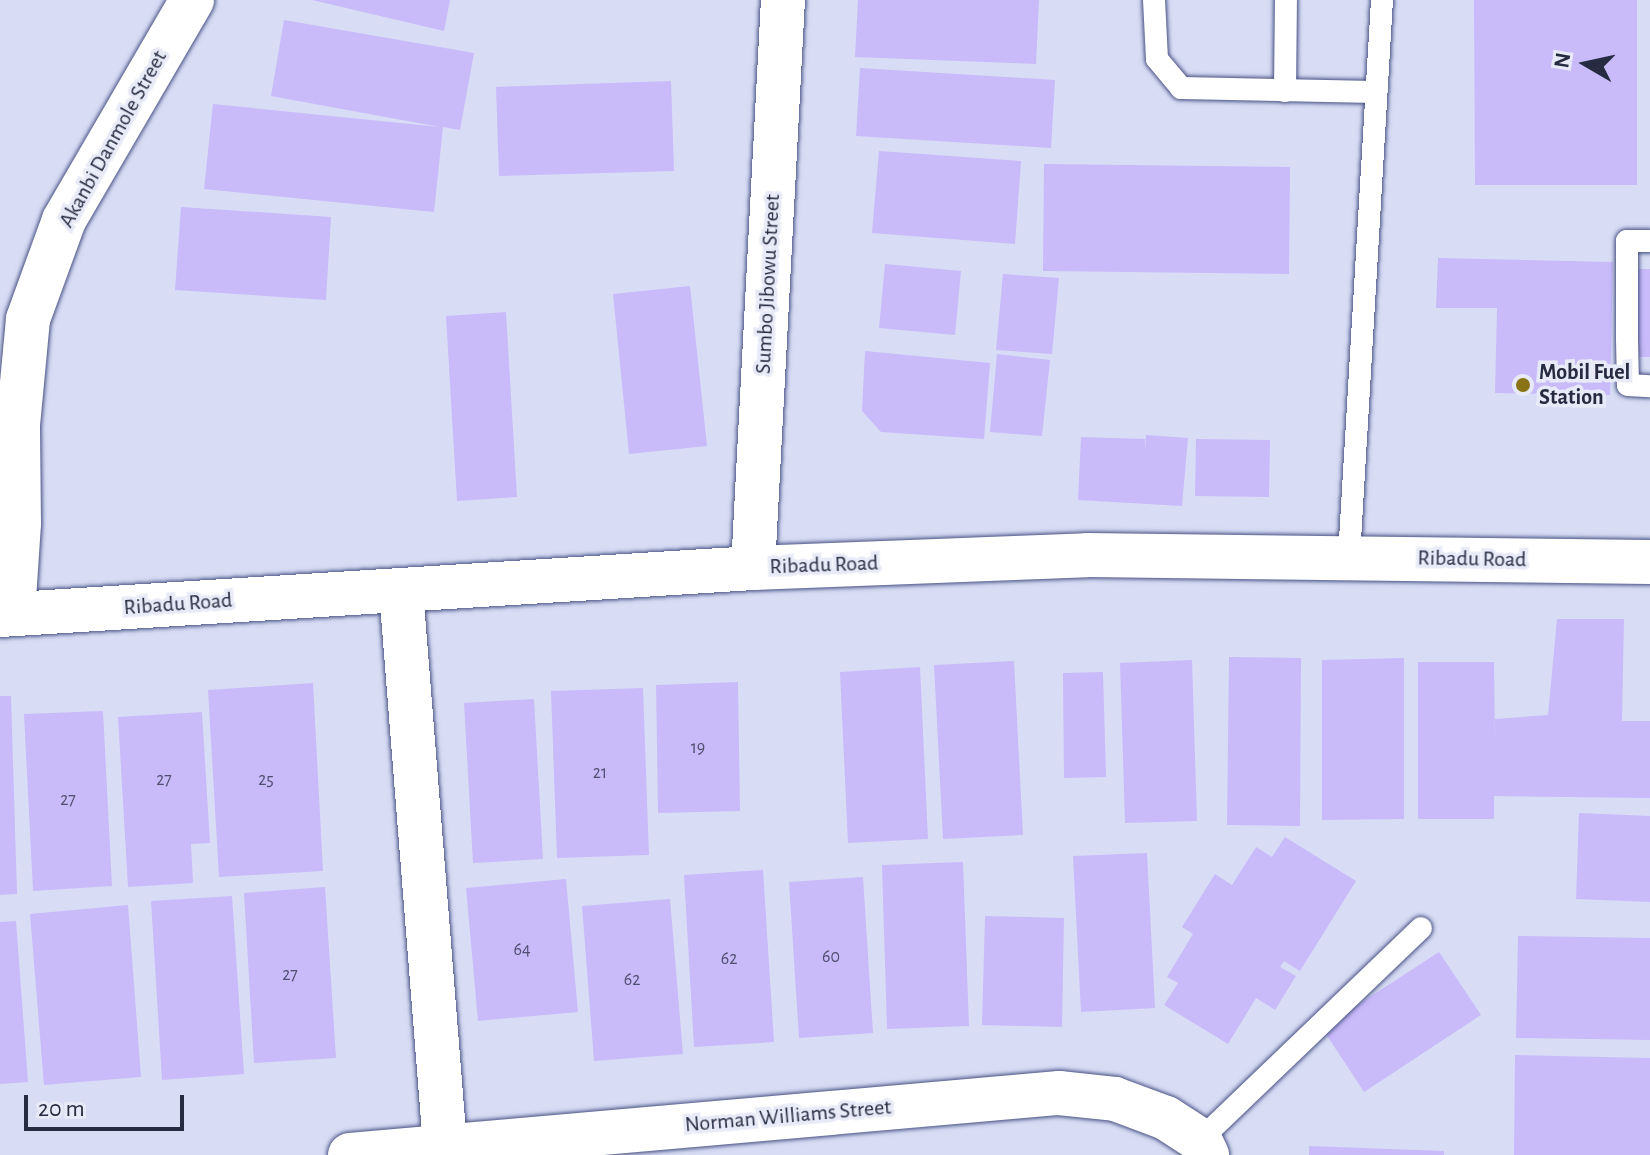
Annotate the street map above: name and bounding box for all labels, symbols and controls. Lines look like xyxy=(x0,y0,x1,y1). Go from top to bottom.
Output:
north arrow xyxy=(1546,24,1626,104)
street label: Akanbi Danmole Street xyxy=(53,46,173,232)
text: N xyxy=(1550,51,1574,70)
street label: Sumbo Jibowu Street xyxy=(750,193,786,375)
place label: Mobil Fuel Station xyxy=(1539,359,1630,410)
marker: Mobil Fuel Station xyxy=(1514,376,1532,394)
street label: Ribadu Road xyxy=(1417,545,1527,573)
street label: Ribadu Road xyxy=(769,550,879,580)
street label: Ribadu Road xyxy=(123,587,233,621)
house number: 19 xyxy=(691,737,705,759)
house number: 21 xyxy=(593,762,607,784)
house number: 27 xyxy=(156,769,172,791)
house number: 25 xyxy=(258,769,274,791)
house number: 27 xyxy=(60,789,76,811)
house number: 64 xyxy=(513,939,531,961)
house number: 60 xyxy=(822,946,840,968)
house number: 62 xyxy=(721,948,737,970)
house number: 27 xyxy=(282,964,298,986)
house number: 62 xyxy=(624,969,640,991)
scale bar xyxy=(28,1079,188,1129)
street label: Norman Williams Street xyxy=(684,1094,892,1138)
text: 20 m xyxy=(38,1097,85,1121)

